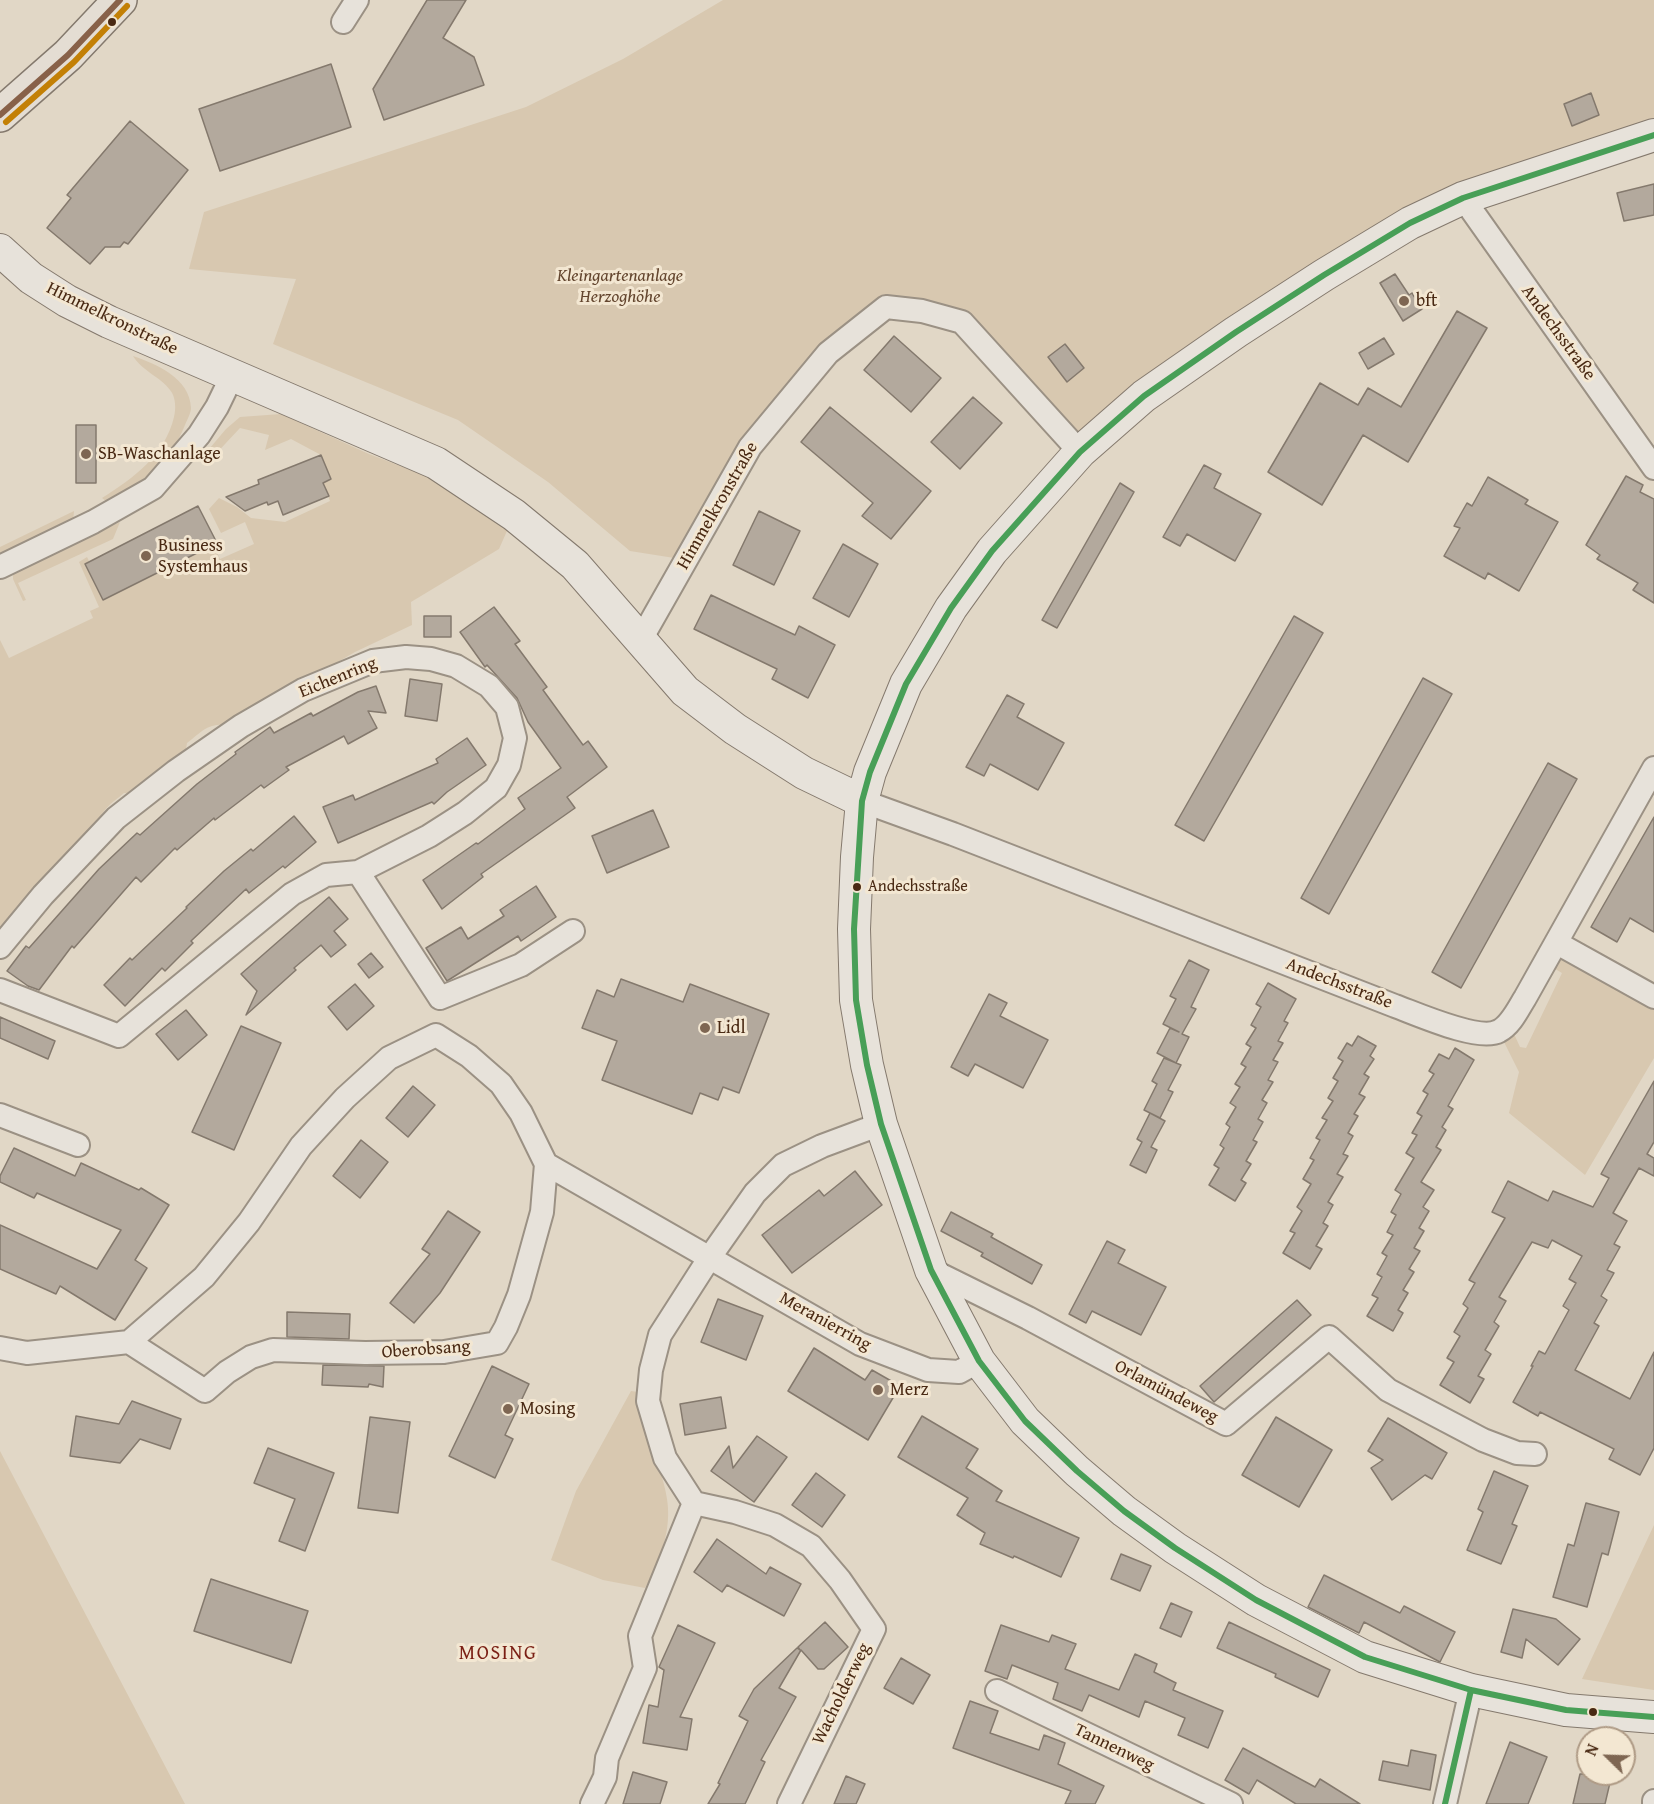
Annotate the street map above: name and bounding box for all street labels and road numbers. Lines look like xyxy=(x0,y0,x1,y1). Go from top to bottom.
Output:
street label: Himmelkronstraße xyxy=(43,278,181,360)
street label: Andechsstraße xyxy=(1516,281,1600,385)
street label: Himmelkronstraße xyxy=(673,438,763,574)
street label: Eichenring xyxy=(296,653,380,703)
street label: Andechsstraße xyxy=(1283,954,1395,1014)
street label: Meranierring xyxy=(775,1288,875,1356)
street label: Oberobsang xyxy=(381,1336,471,1364)
street label: Orlamündeweg xyxy=(1110,1356,1222,1428)
street label: Wacholderweg xyxy=(808,1640,876,1748)
street label: Tannenweg xyxy=(1070,1719,1158,1777)

